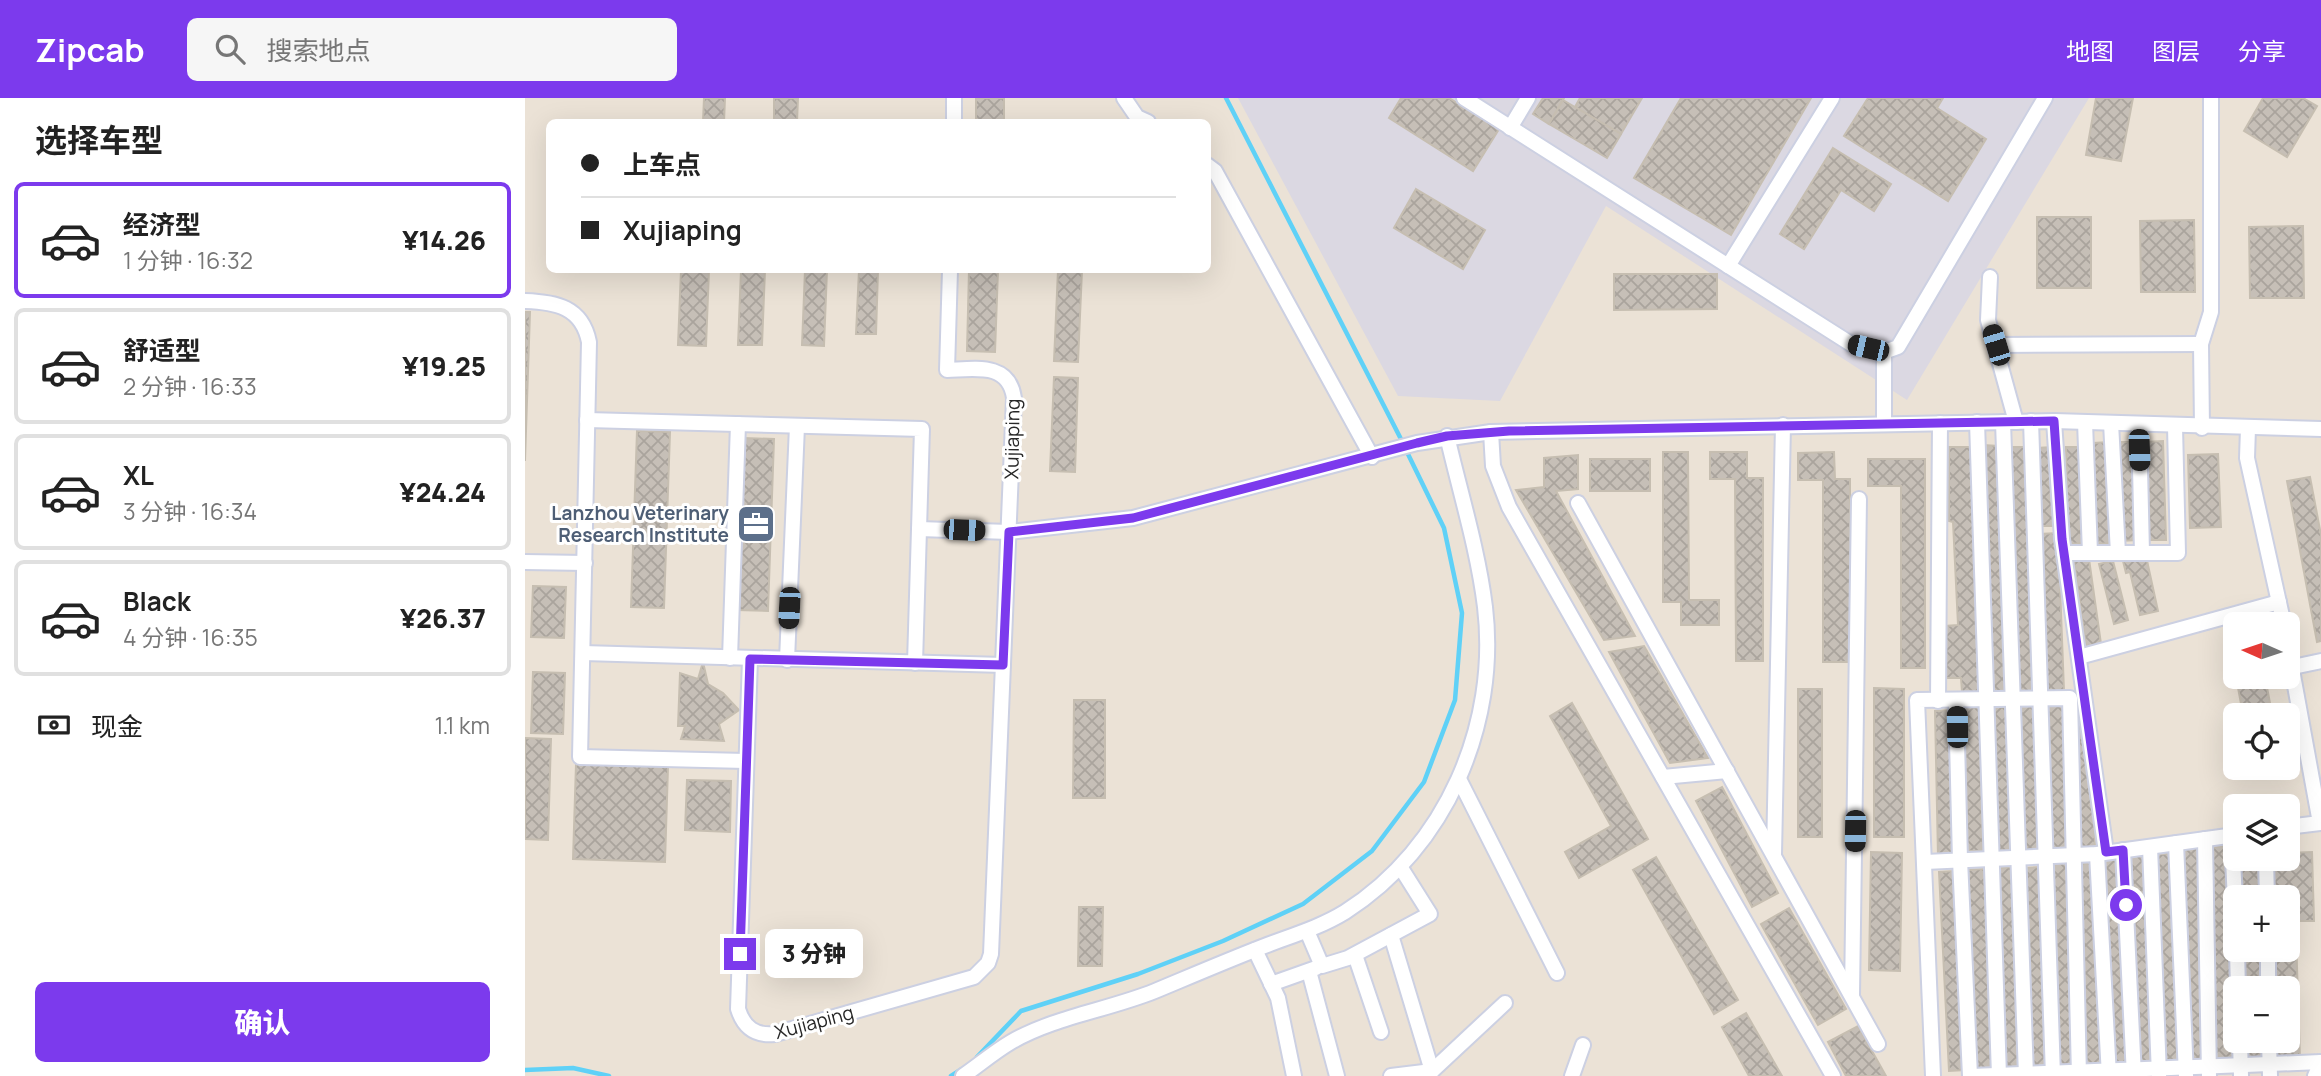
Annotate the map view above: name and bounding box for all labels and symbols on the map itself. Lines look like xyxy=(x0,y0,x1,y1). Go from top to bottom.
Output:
car xyxy=(1980,322,2013,368)
car xyxy=(1846,333,1891,363)
street label: Xujiaping xyxy=(998,398,1026,480)
car xyxy=(2128,429,2151,471)
place label: Lanzhou Veterinary Research Institute xyxy=(551,500,729,548)
office icon: Lanzhou Veterinary Research Institute xyxy=(735,503,777,545)
car xyxy=(943,519,986,541)
car xyxy=(778,586,801,630)
north arrow xyxy=(2223,612,2299,690)
car xyxy=(1947,706,1968,748)
car xyxy=(1845,810,1866,852)
route start xyxy=(2110,889,2142,921)
callout: 3 分钟 xyxy=(765,930,863,978)
route end xyxy=(724,938,756,970)
street label: Xujiaping xyxy=(772,999,856,1045)

